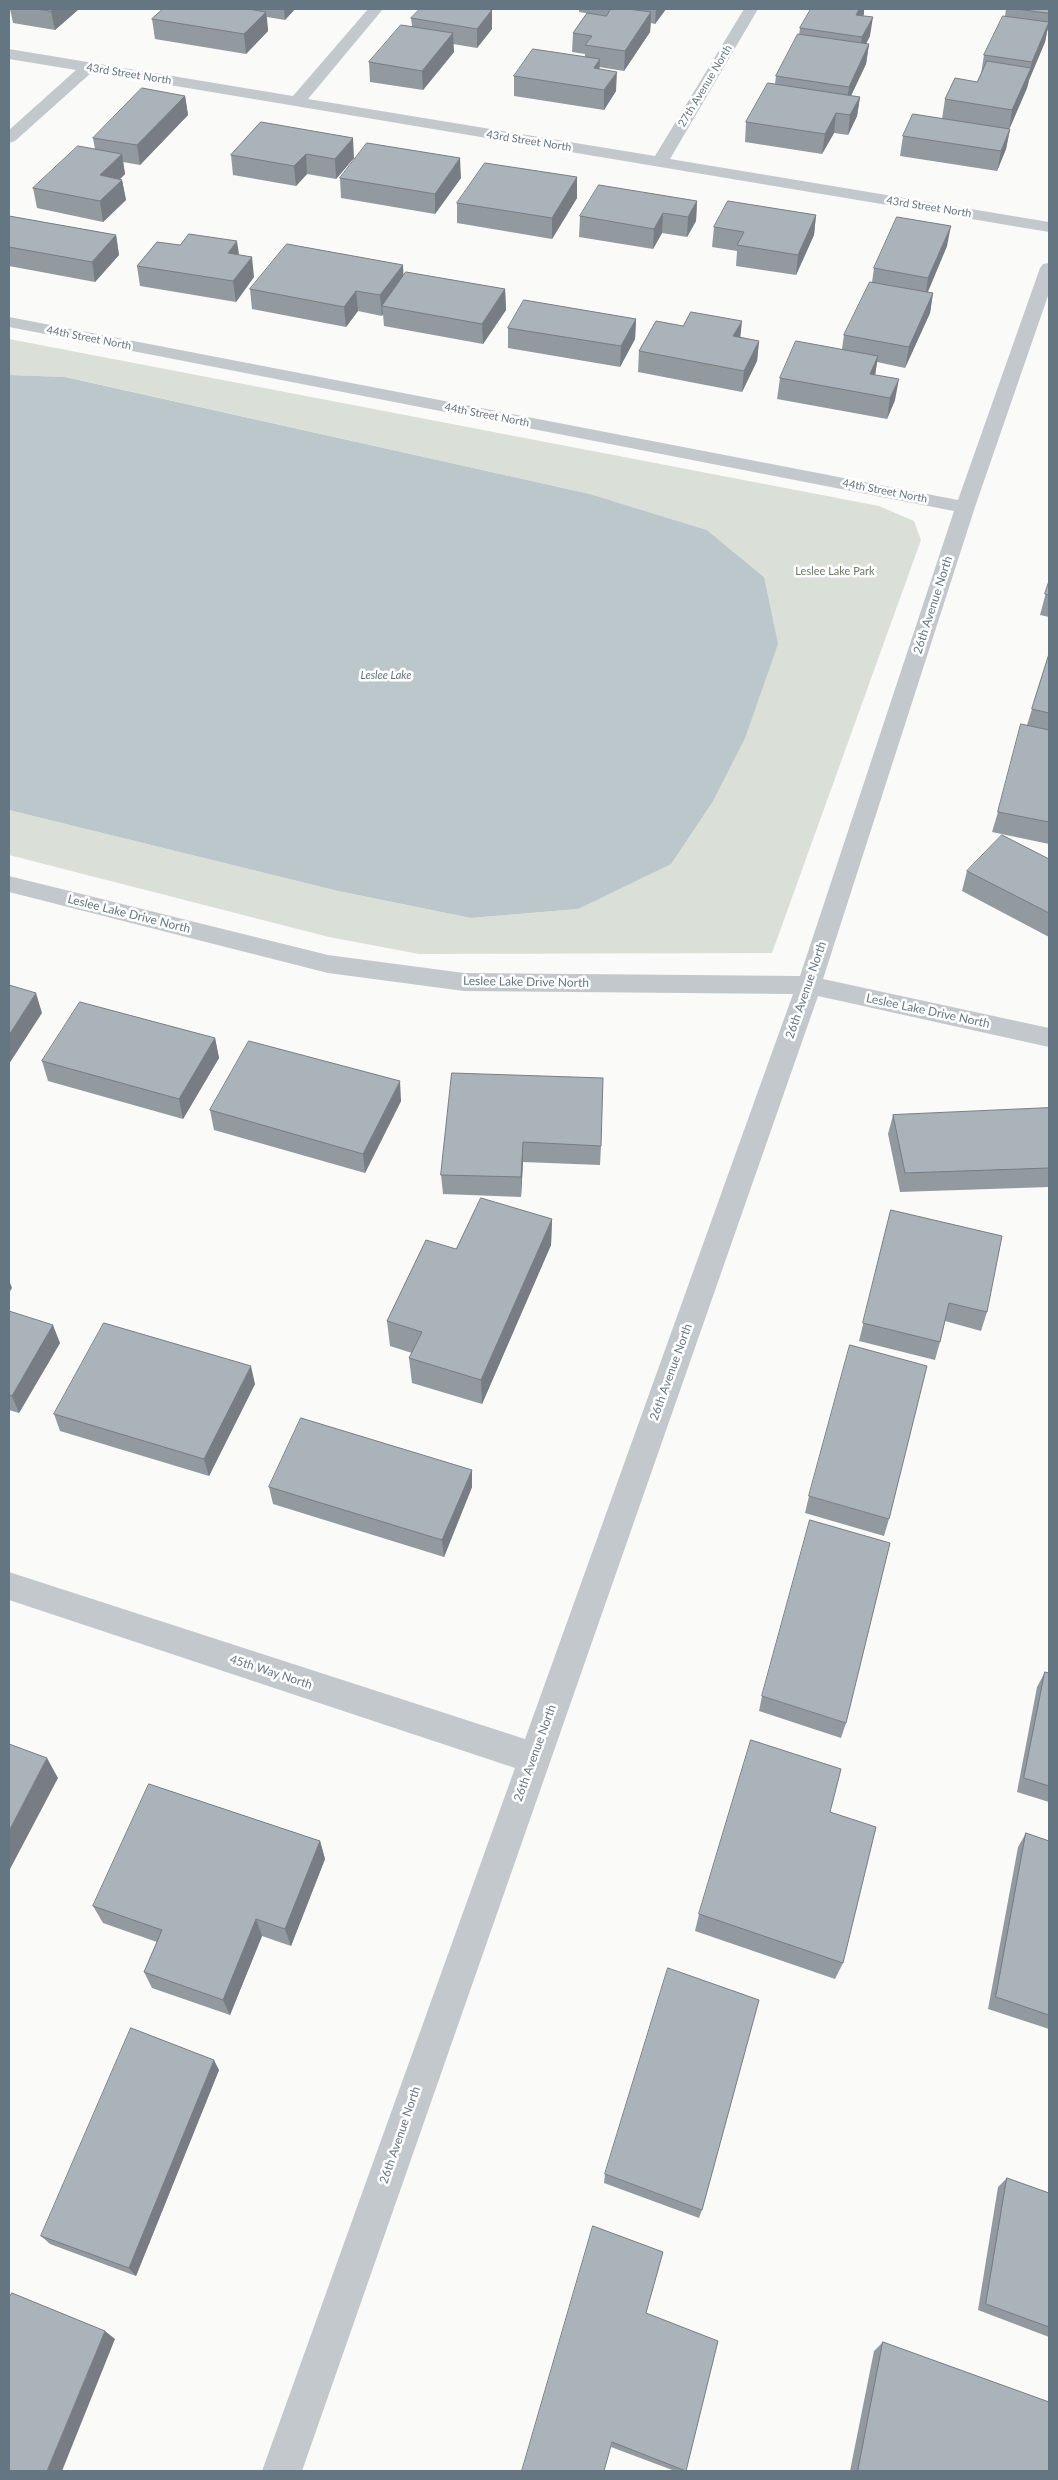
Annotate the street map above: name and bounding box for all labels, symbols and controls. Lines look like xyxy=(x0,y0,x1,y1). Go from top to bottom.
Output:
street label: 27th Avenue North xyxy=(675,43,735,129)
street label: 43rd Street North xyxy=(86,61,172,87)
street label: 43rd Street North xyxy=(486,128,572,154)
street label: 43rd Street North xyxy=(886,194,972,220)
street label: 44th Street North xyxy=(46,323,132,353)
street label: 44th Street North xyxy=(444,400,530,430)
street label: 44th Street North xyxy=(842,476,928,506)
street label: 26th Avenue North xyxy=(910,554,956,656)
park label: Leslee Lake Park xyxy=(795,564,875,578)
water label: Leslee Lake xyxy=(361,668,411,682)
street label: Leslee Lake Drive North xyxy=(66,892,192,936)
street label: 26th Avenue North xyxy=(783,939,829,1041)
street label: Leslee Lake Drive North xyxy=(463,974,589,990)
street label: Leslee Lake Drive North xyxy=(865,991,991,1031)
street label: 26th Avenue North xyxy=(647,1322,695,1422)
street label: 45th Way North xyxy=(228,1652,314,1692)
street label: 26th Avenue North xyxy=(511,1703,559,1803)
street label: 26th Avenue North xyxy=(377,2084,423,2186)

